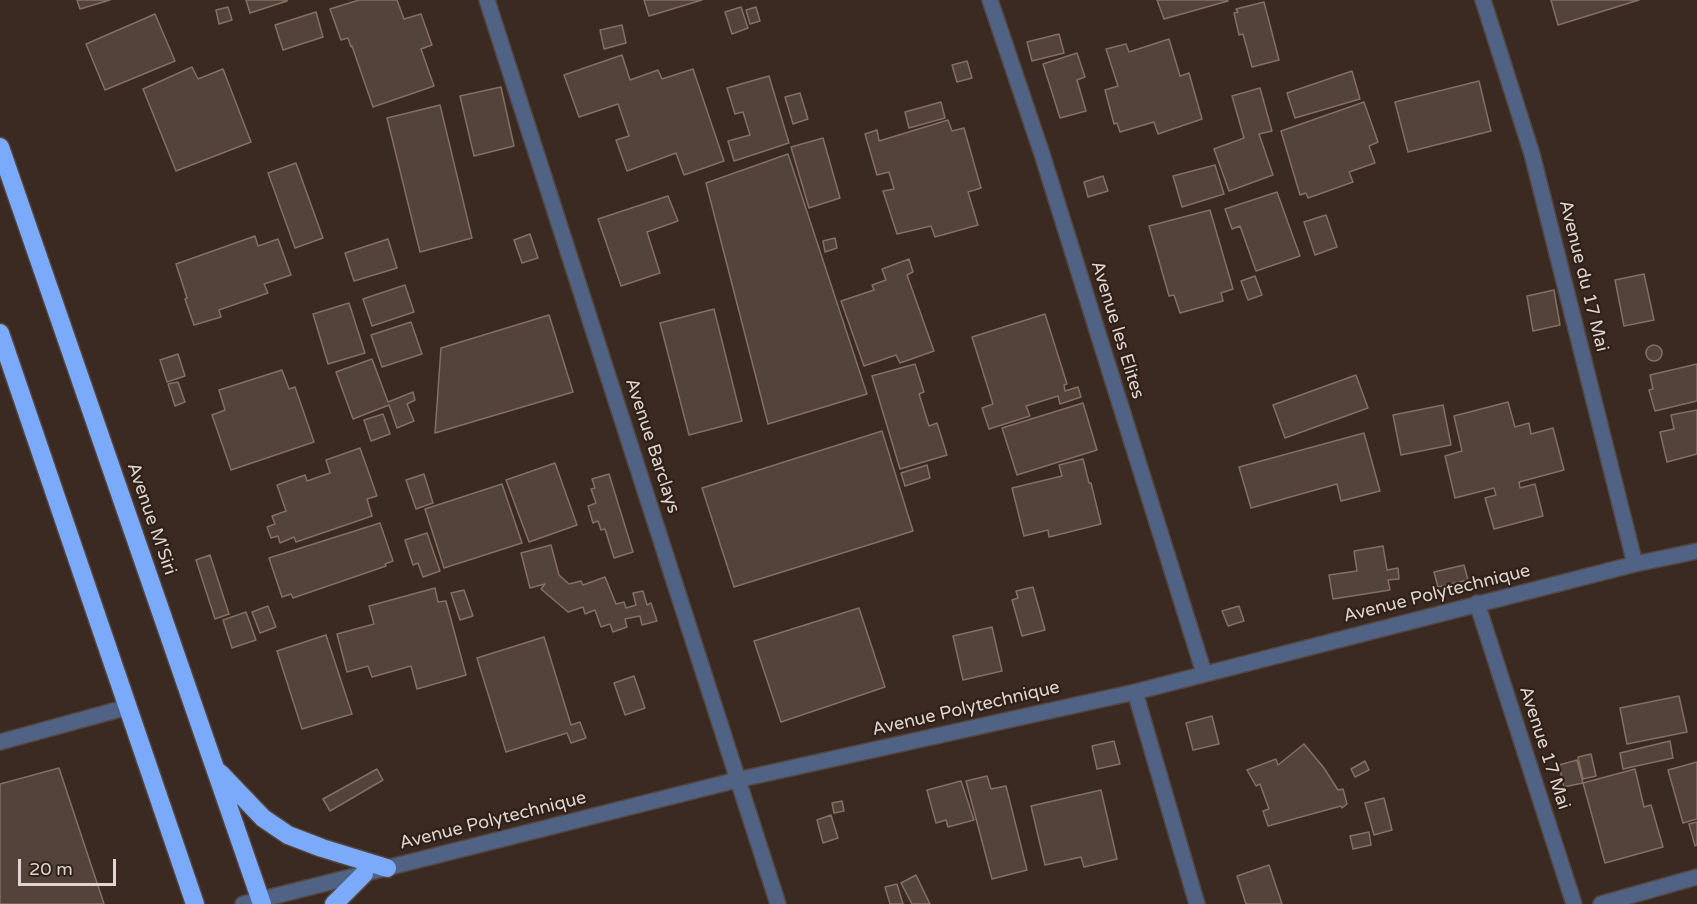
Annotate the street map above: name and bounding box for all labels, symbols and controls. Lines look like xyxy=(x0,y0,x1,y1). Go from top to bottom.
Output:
street label: Avenue du 17 Mai xyxy=(1554,198,1612,354)
street label: Avenue les Elites xyxy=(1086,258,1148,402)
street label: Avenue Barclays xyxy=(620,376,684,516)
street label: Avenue M'Siri xyxy=(122,460,180,578)
street label: Avenue Polytechnique xyxy=(1341,560,1533,628)
street label: Avenue Polytechnique xyxy=(870,677,1062,741)
street label: Avenue 17 Mai xyxy=(1514,684,1574,812)
street label: Avenue Polytechnique xyxy=(397,787,589,855)
scale bar xyxy=(21,847,118,885)
text: 20 m xyxy=(29,858,73,880)

